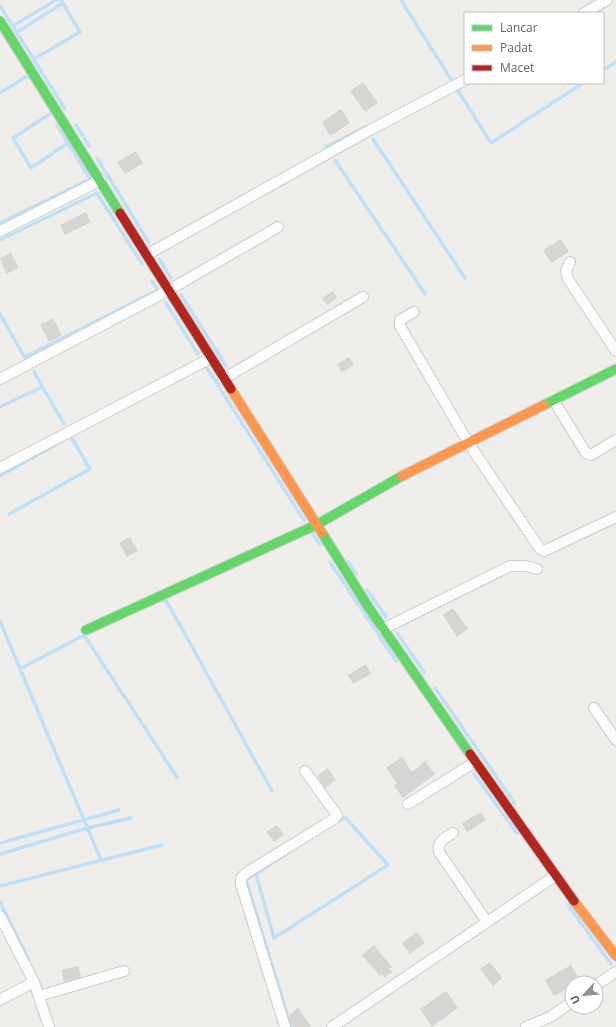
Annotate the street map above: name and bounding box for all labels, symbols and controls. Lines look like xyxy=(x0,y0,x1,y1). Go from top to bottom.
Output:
legend xyxy=(464,12,604,84)
text: Lancar xyxy=(500,19,538,36)
text: Padat xyxy=(500,39,532,56)
text: Macet xyxy=(500,59,534,76)
north arrow xyxy=(564,975,604,1015)
text: U xyxy=(566,993,583,1007)

